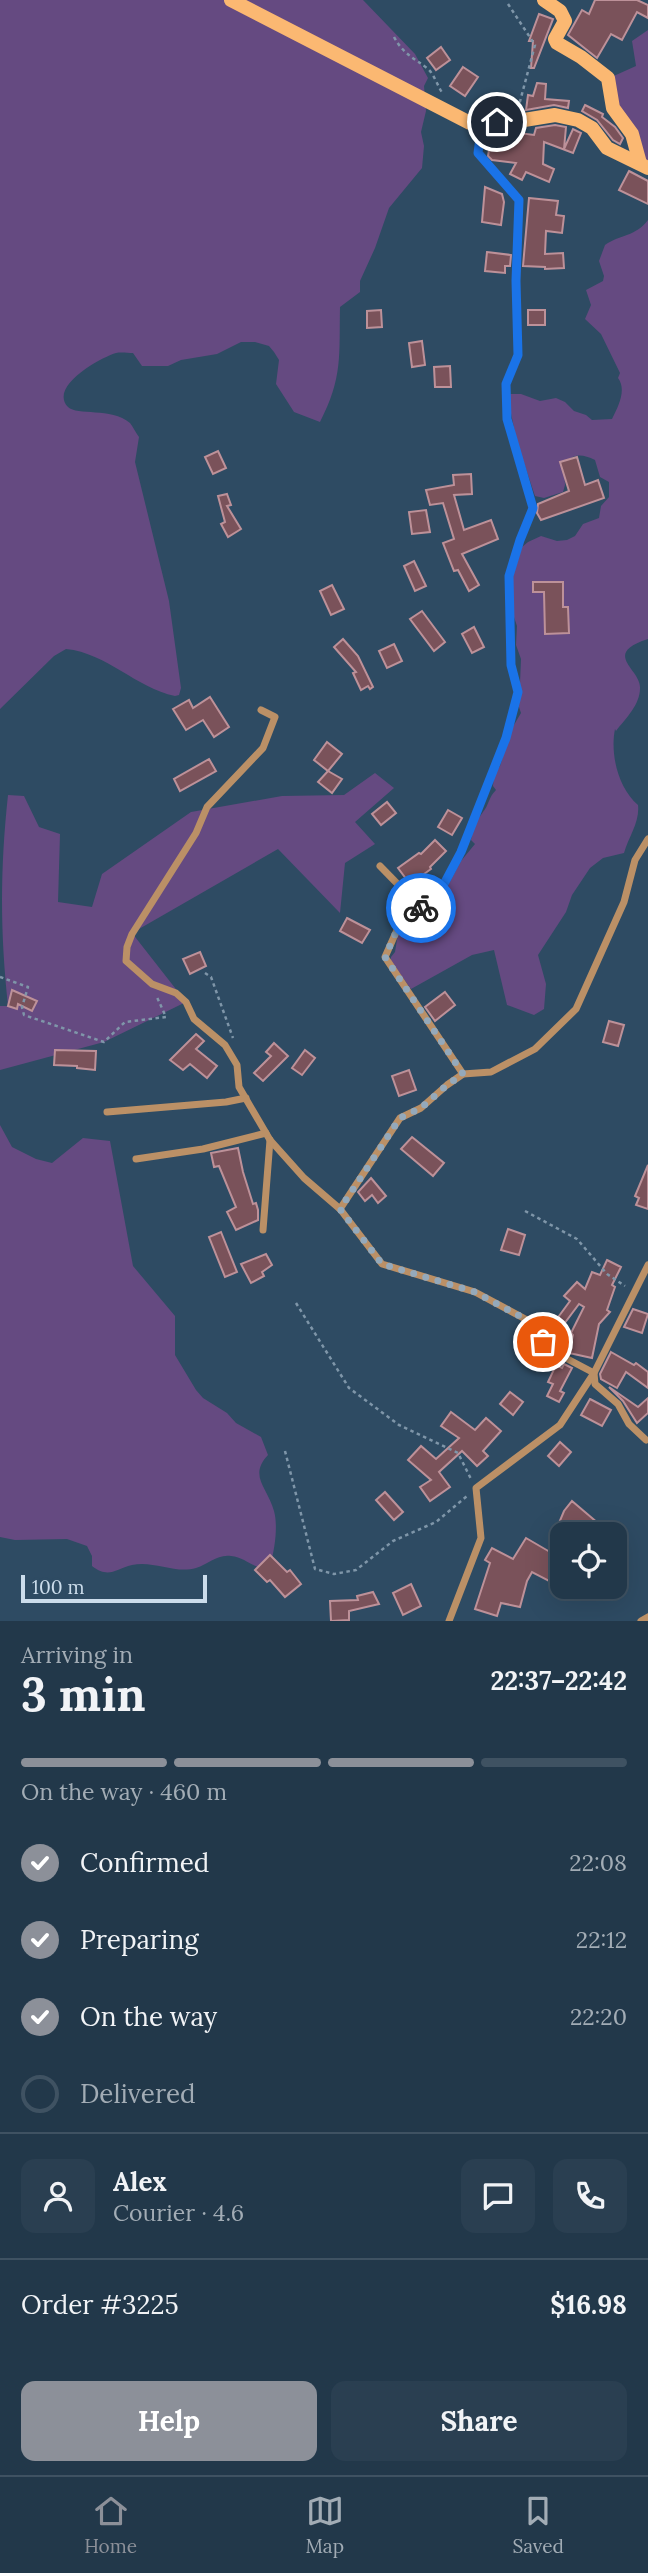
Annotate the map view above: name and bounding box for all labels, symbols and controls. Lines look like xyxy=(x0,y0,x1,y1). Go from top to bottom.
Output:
pin xyxy=(467,92,527,152)
icon: home xyxy=(478,103,516,141)
courier xyxy=(386,873,456,943)
icon: bike xyxy=(402,889,440,927)
pin xyxy=(513,1312,573,1372)
icon: bag xyxy=(524,1323,562,1361)
map controls xyxy=(550,1522,627,1599)
button: locate xyxy=(550,1522,627,1599)
scale bar xyxy=(21,1572,206,1604)
text: 100 m xyxy=(32,1575,85,1599)
text: Arriving in xyxy=(21,1640,133,1669)
text: 22:37–22:42 xyxy=(490,1664,627,1697)
text: 3 min xyxy=(21,1665,146,1724)
text: On the way · 460 m xyxy=(21,1777,227,1806)
icon: check xyxy=(21,1844,59,1882)
text: Confirmed xyxy=(80,1846,209,1879)
text: 22:08 xyxy=(569,1848,627,1877)
icon: check xyxy=(21,1921,59,1959)
text: Preparing xyxy=(80,1923,199,1956)
text: 22:12 xyxy=(576,1925,627,1954)
icon: check xyxy=(21,1998,59,2036)
text: On the way xyxy=(80,2000,217,2033)
text: 22:20 xyxy=(570,2002,627,2031)
text: Delivered xyxy=(80,2077,196,2110)
button: person xyxy=(21,2159,95,2233)
button: chat xyxy=(461,2159,535,2233)
button: phone xyxy=(553,2159,627,2233)
text: Alex xyxy=(113,2165,167,2198)
text: Courier · 4.6 xyxy=(113,2198,244,2227)
text: Order #3225 xyxy=(21,2288,179,2321)
text: $16.98 xyxy=(550,2288,627,2321)
button: Help xyxy=(21,2381,317,2461)
button: Share xyxy=(331,2381,627,2461)
tab: Home xyxy=(84,2492,137,2558)
tab: Map xyxy=(305,2492,344,2558)
tab: Saved xyxy=(512,2492,564,2558)

